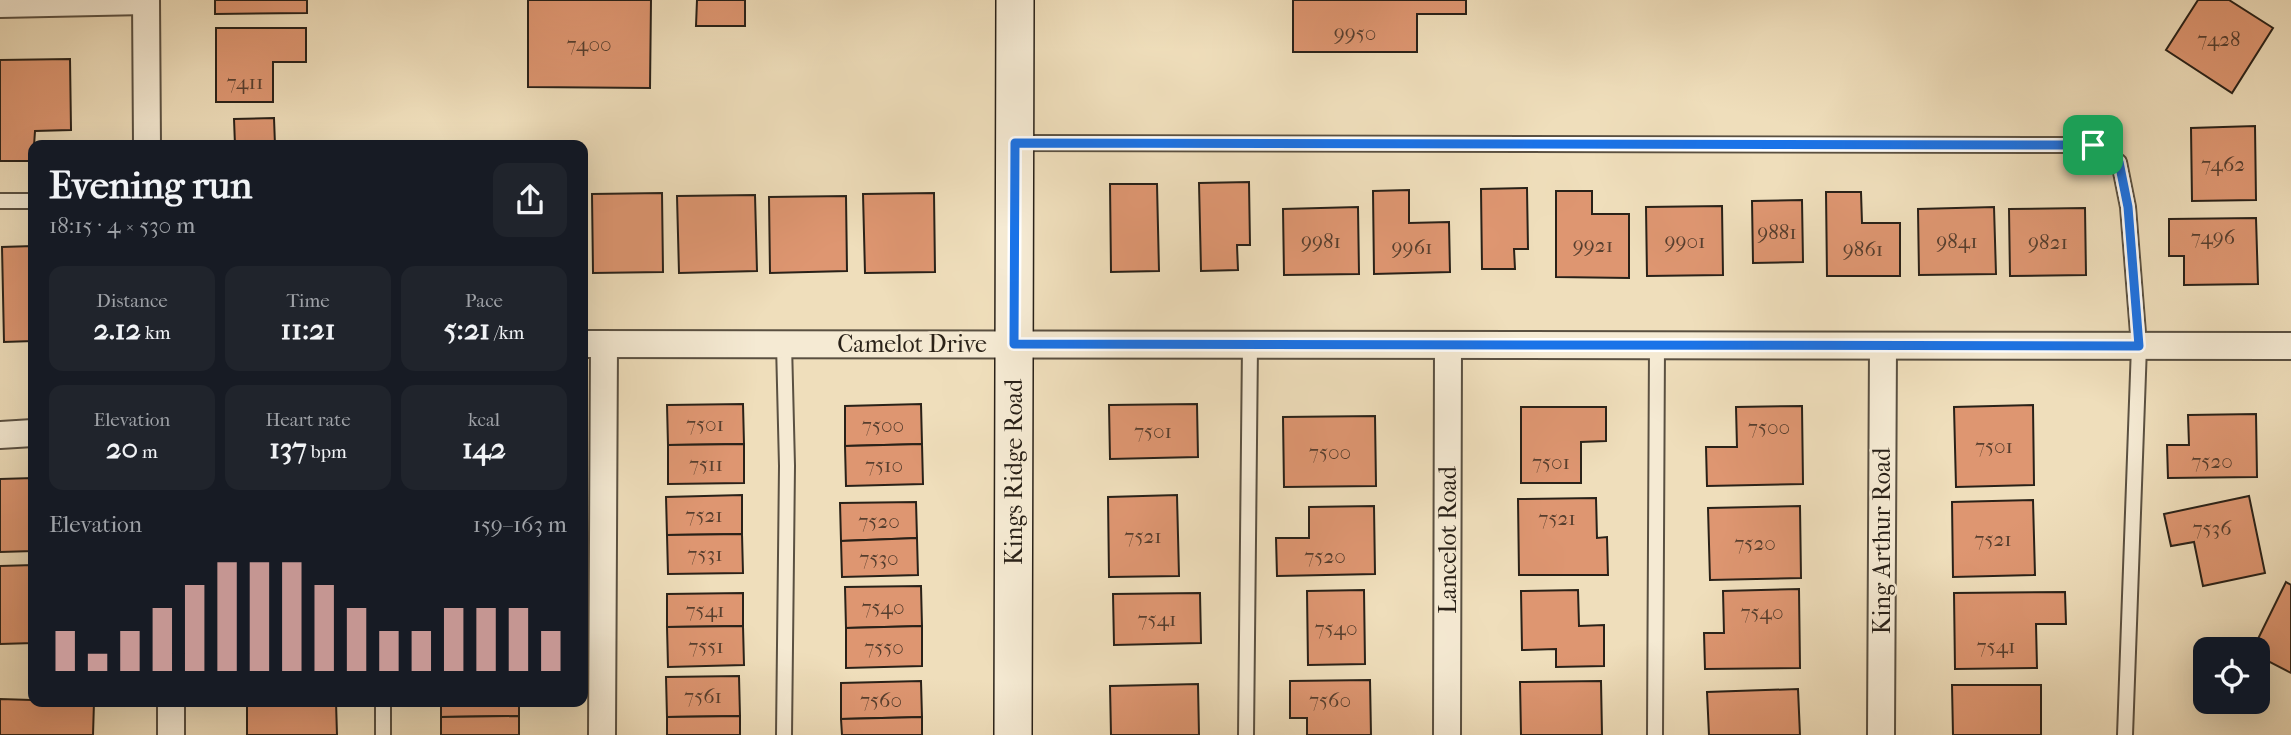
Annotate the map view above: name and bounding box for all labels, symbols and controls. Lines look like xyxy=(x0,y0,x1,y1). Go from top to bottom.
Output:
house number: 9950 xyxy=(1334,21,1376,45)
house number: 7428 xyxy=(2197,27,2241,51)
house number: 7400 xyxy=(566,32,612,56)
house number: 7411 xyxy=(227,70,263,94)
pin xyxy=(2063,115,2123,175)
icon: arrive xyxy=(2074,126,2112,164)
house number: 7462 xyxy=(2201,152,2245,176)
text: Evening run xyxy=(49,163,252,208)
button: share xyxy=(493,163,567,237)
text: 18:15 · 4 × 530 m xyxy=(49,212,195,239)
house number: 9881 xyxy=(1757,220,1797,244)
house number: 7496 xyxy=(2191,225,2236,249)
house number: 9981 xyxy=(1301,229,1341,253)
house number: 9901 xyxy=(1665,229,1706,253)
house number: 9841 xyxy=(1936,229,1978,253)
house number: 9821 xyxy=(2028,230,2068,254)
house number: 9921 xyxy=(1573,233,1613,257)
house number: 9961 xyxy=(1392,235,1432,259)
house number: 9861 xyxy=(1843,237,1883,261)
text: Distance xyxy=(96,290,168,312)
text: Time xyxy=(286,290,330,312)
text: Pace xyxy=(465,290,503,312)
text: 2.12 xyxy=(93,312,141,347)
text: 11:21 xyxy=(281,312,335,347)
text: 5:21 xyxy=(444,312,490,347)
text: km xyxy=(141,322,171,344)
text: /km xyxy=(490,322,524,344)
street label: Camelot Drive xyxy=(837,330,987,358)
street label: Kings Ridge Road xyxy=(1000,378,1028,565)
text: Elevation xyxy=(94,409,170,431)
text: Heart rate xyxy=(265,409,351,431)
text: kcal xyxy=(468,409,500,431)
house number: 7501 xyxy=(686,412,724,436)
house number: 7500 xyxy=(862,413,904,437)
house number: 7500 xyxy=(1748,415,1790,439)
house number: 7501 xyxy=(1134,419,1172,443)
text: 20 xyxy=(106,431,138,466)
text: 137 xyxy=(269,431,307,466)
text: 142 xyxy=(462,431,506,466)
house number: 7501 xyxy=(1975,434,2013,458)
house number: 7500 xyxy=(1309,440,1351,464)
text: m xyxy=(138,441,158,463)
text: bpm xyxy=(307,441,347,463)
street label: King Arthur Road xyxy=(1868,447,1896,634)
house number: 7520 xyxy=(2191,449,2233,473)
house number: 7501 xyxy=(1532,450,1570,474)
house number: 7511 xyxy=(689,452,723,476)
house number: 7510 xyxy=(865,453,903,477)
street label: Lancelot Road xyxy=(1434,465,1462,614)
house number: 7521 xyxy=(685,503,723,527)
house number: 7521 xyxy=(1538,506,1576,530)
house number: 7520 xyxy=(858,509,900,533)
text: Elevation xyxy=(49,511,142,538)
text: 159–163 m xyxy=(473,511,567,538)
house number: 7536 xyxy=(2192,516,2232,540)
house number: 7521 xyxy=(1124,524,1162,548)
house number: 7521 xyxy=(1974,527,2012,551)
house number: 7520 xyxy=(1734,531,1776,555)
house number: 7531 xyxy=(687,542,723,566)
house number: 7520 xyxy=(1304,544,1346,568)
house number: 7530 xyxy=(859,546,899,570)
house number: 7540 xyxy=(861,595,905,619)
house number: 7541 xyxy=(685,598,725,622)
house number: 7540 xyxy=(1740,600,1784,624)
house number: 7541 xyxy=(1137,607,1177,631)
house number: 7540 xyxy=(1314,616,1358,640)
house number: 7551 xyxy=(688,634,724,658)
house number: 7541 xyxy=(1976,634,2016,658)
house number: 7550 xyxy=(864,635,904,659)
map controls xyxy=(2193,637,2270,714)
button: locate xyxy=(2193,637,2270,714)
house number: 7561 xyxy=(684,684,722,708)
house number: 7560 xyxy=(860,688,902,712)
house number: 7560 xyxy=(1309,688,1351,712)

